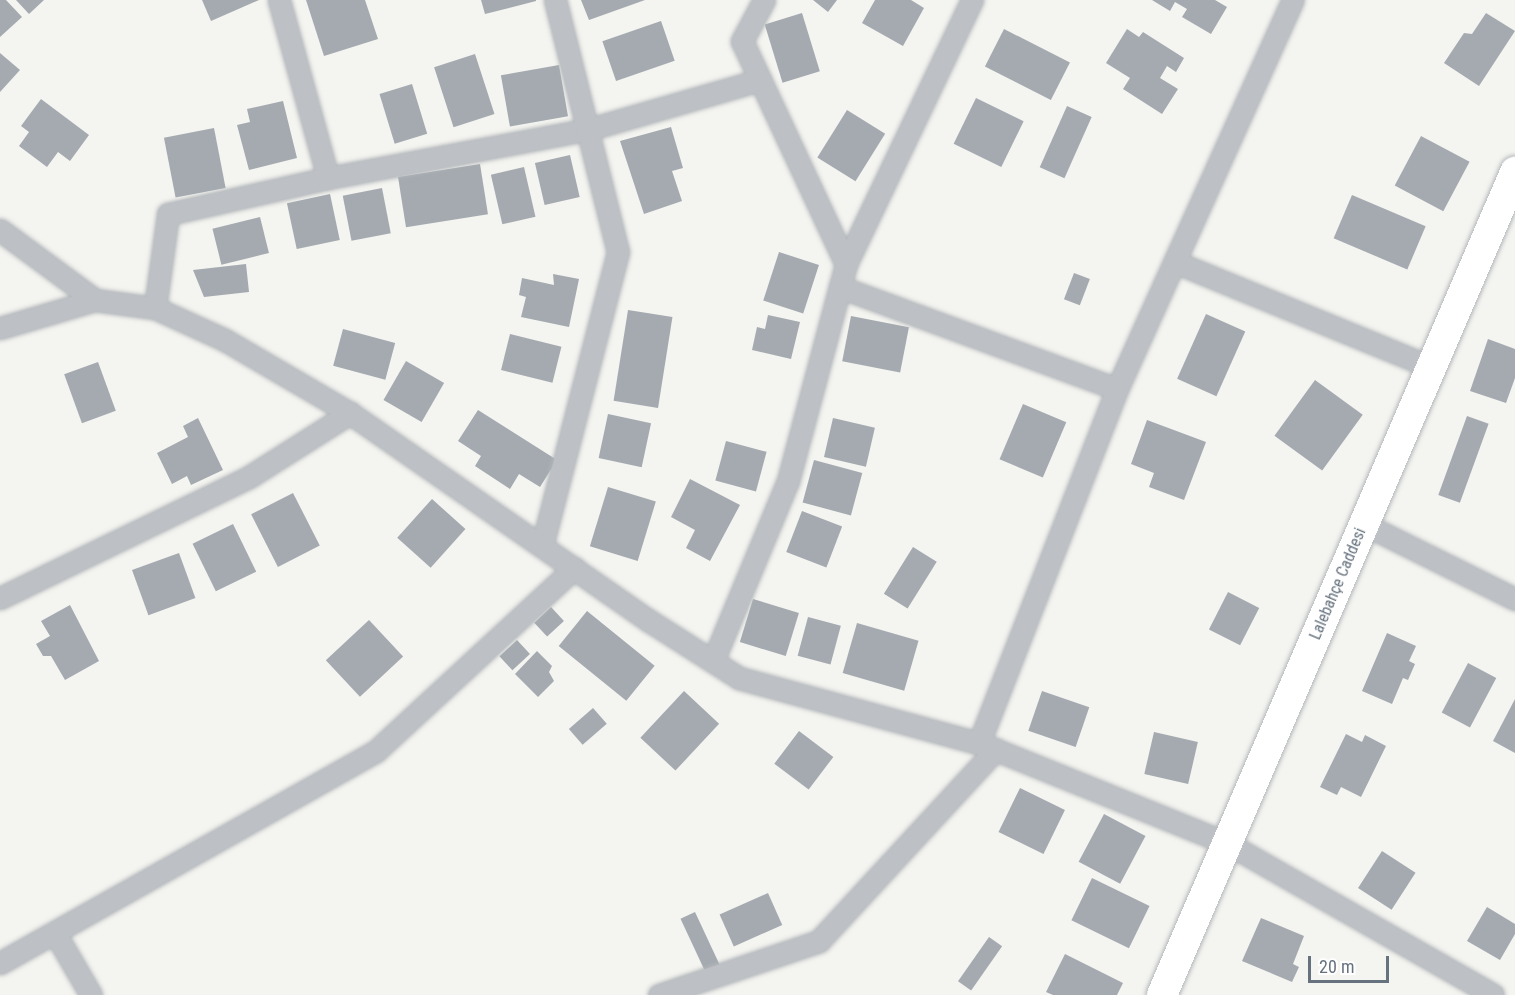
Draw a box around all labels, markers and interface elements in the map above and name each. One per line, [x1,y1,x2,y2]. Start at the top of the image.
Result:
street label: Lalebahçe Caddesi [1306,525,1370,643]
scale bar [1311,944,1392,982]
text: 20 m [1319,956,1354,977]

